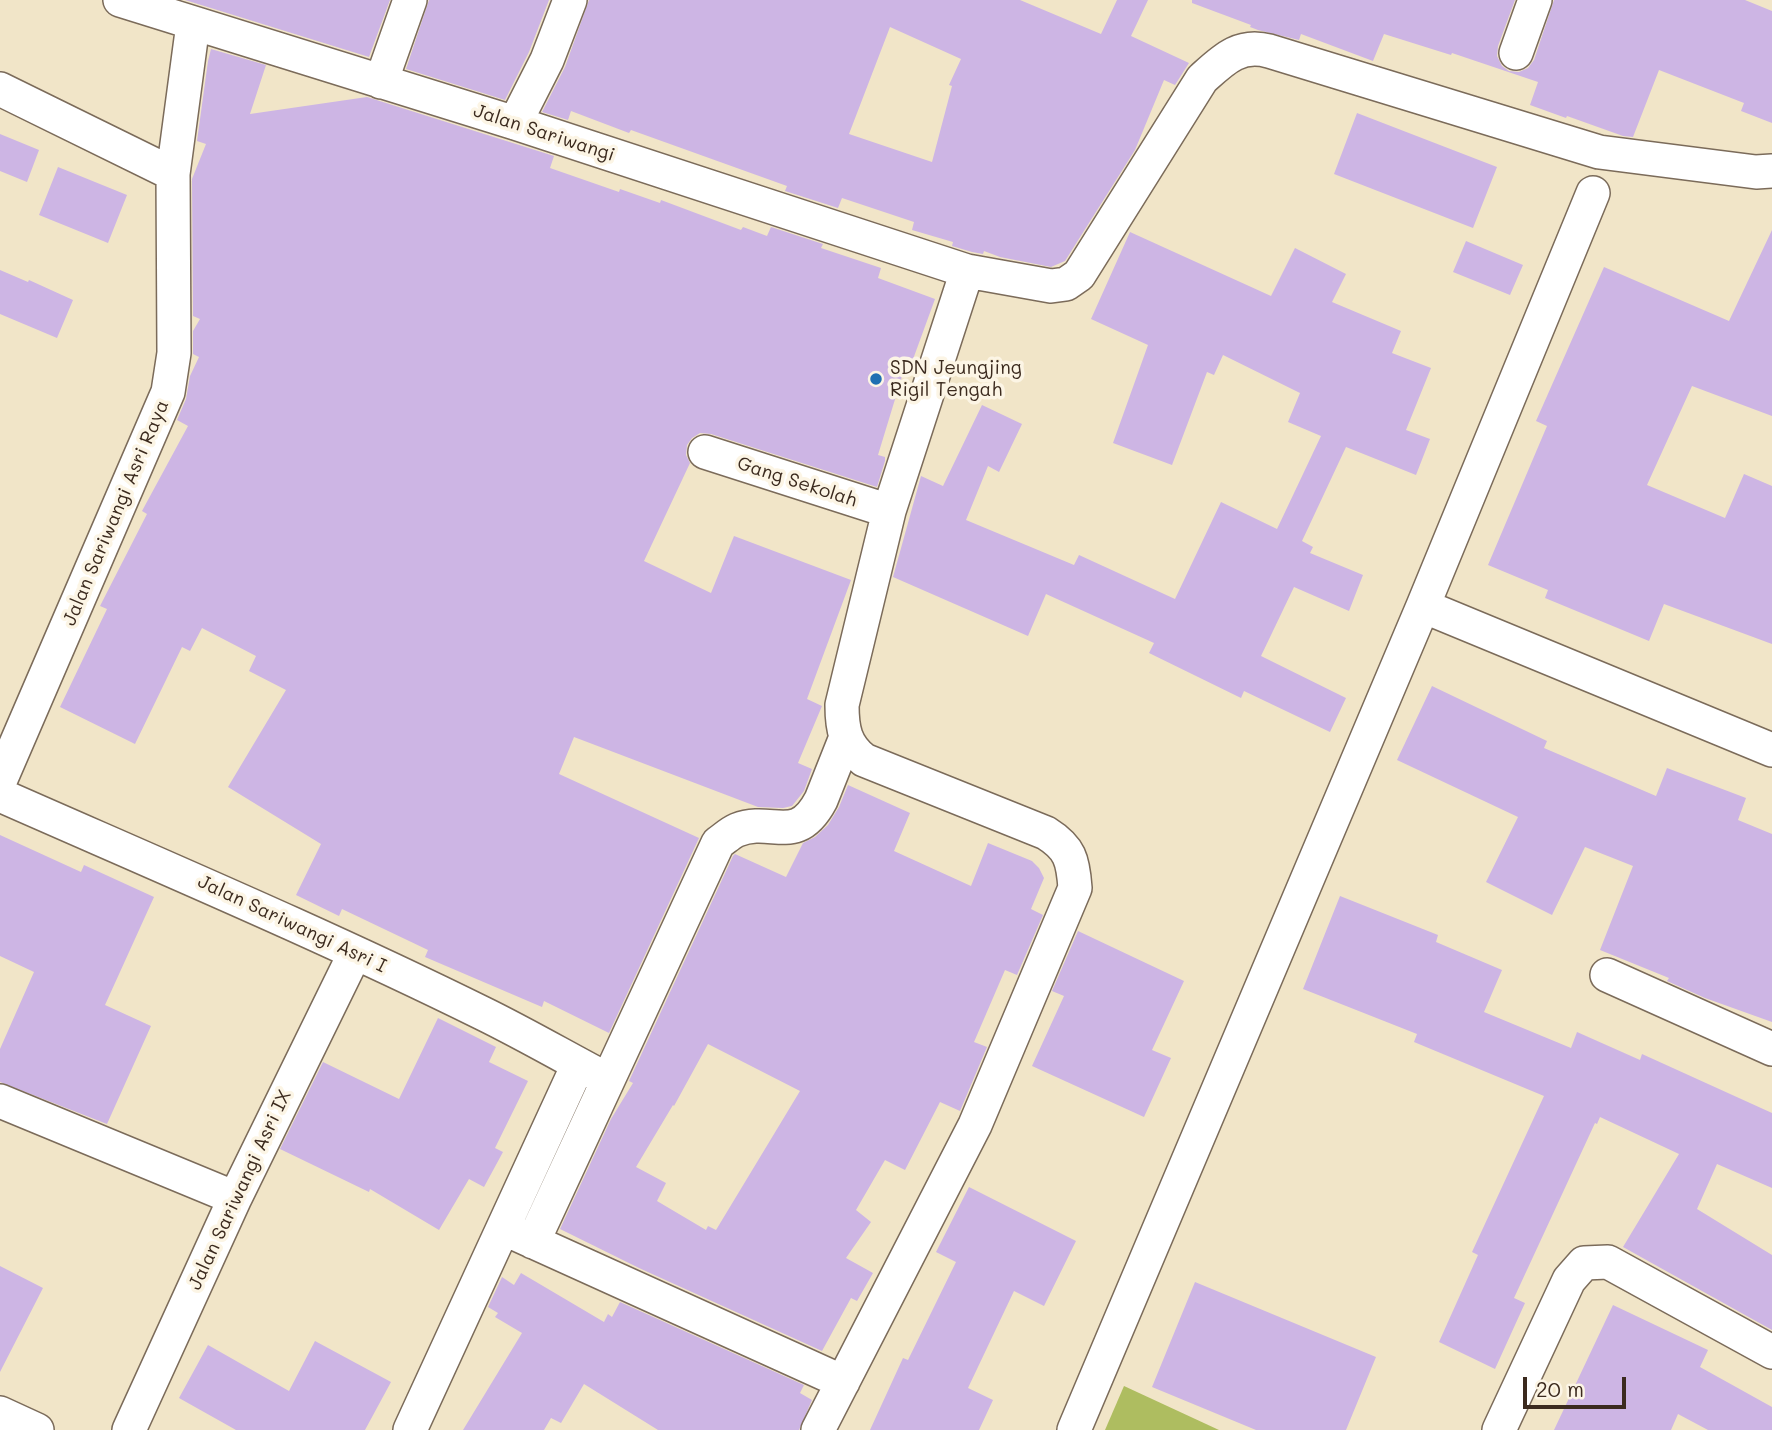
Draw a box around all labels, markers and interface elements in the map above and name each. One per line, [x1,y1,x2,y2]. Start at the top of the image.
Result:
street label: Jalan Sariwangi [470,99,618,167]
place label: SDN Jeungjing Rigil Tengah [890,357,1022,401]
marker: SDN Jeungjing Rigil Tengah [868,371,884,387]
street label: Jalan Sariwangi Asri Raya [58,397,174,629]
street label: Gang Sekolah [734,452,860,512]
street label: Jalan Sariwangi Asri I [194,870,390,978]
street label: Jalan Sariwangi Asri IX [184,1086,296,1294]
scale bar [1527,1364,1630,1408]
text: 20 m [1536,1375,1584,1402]

